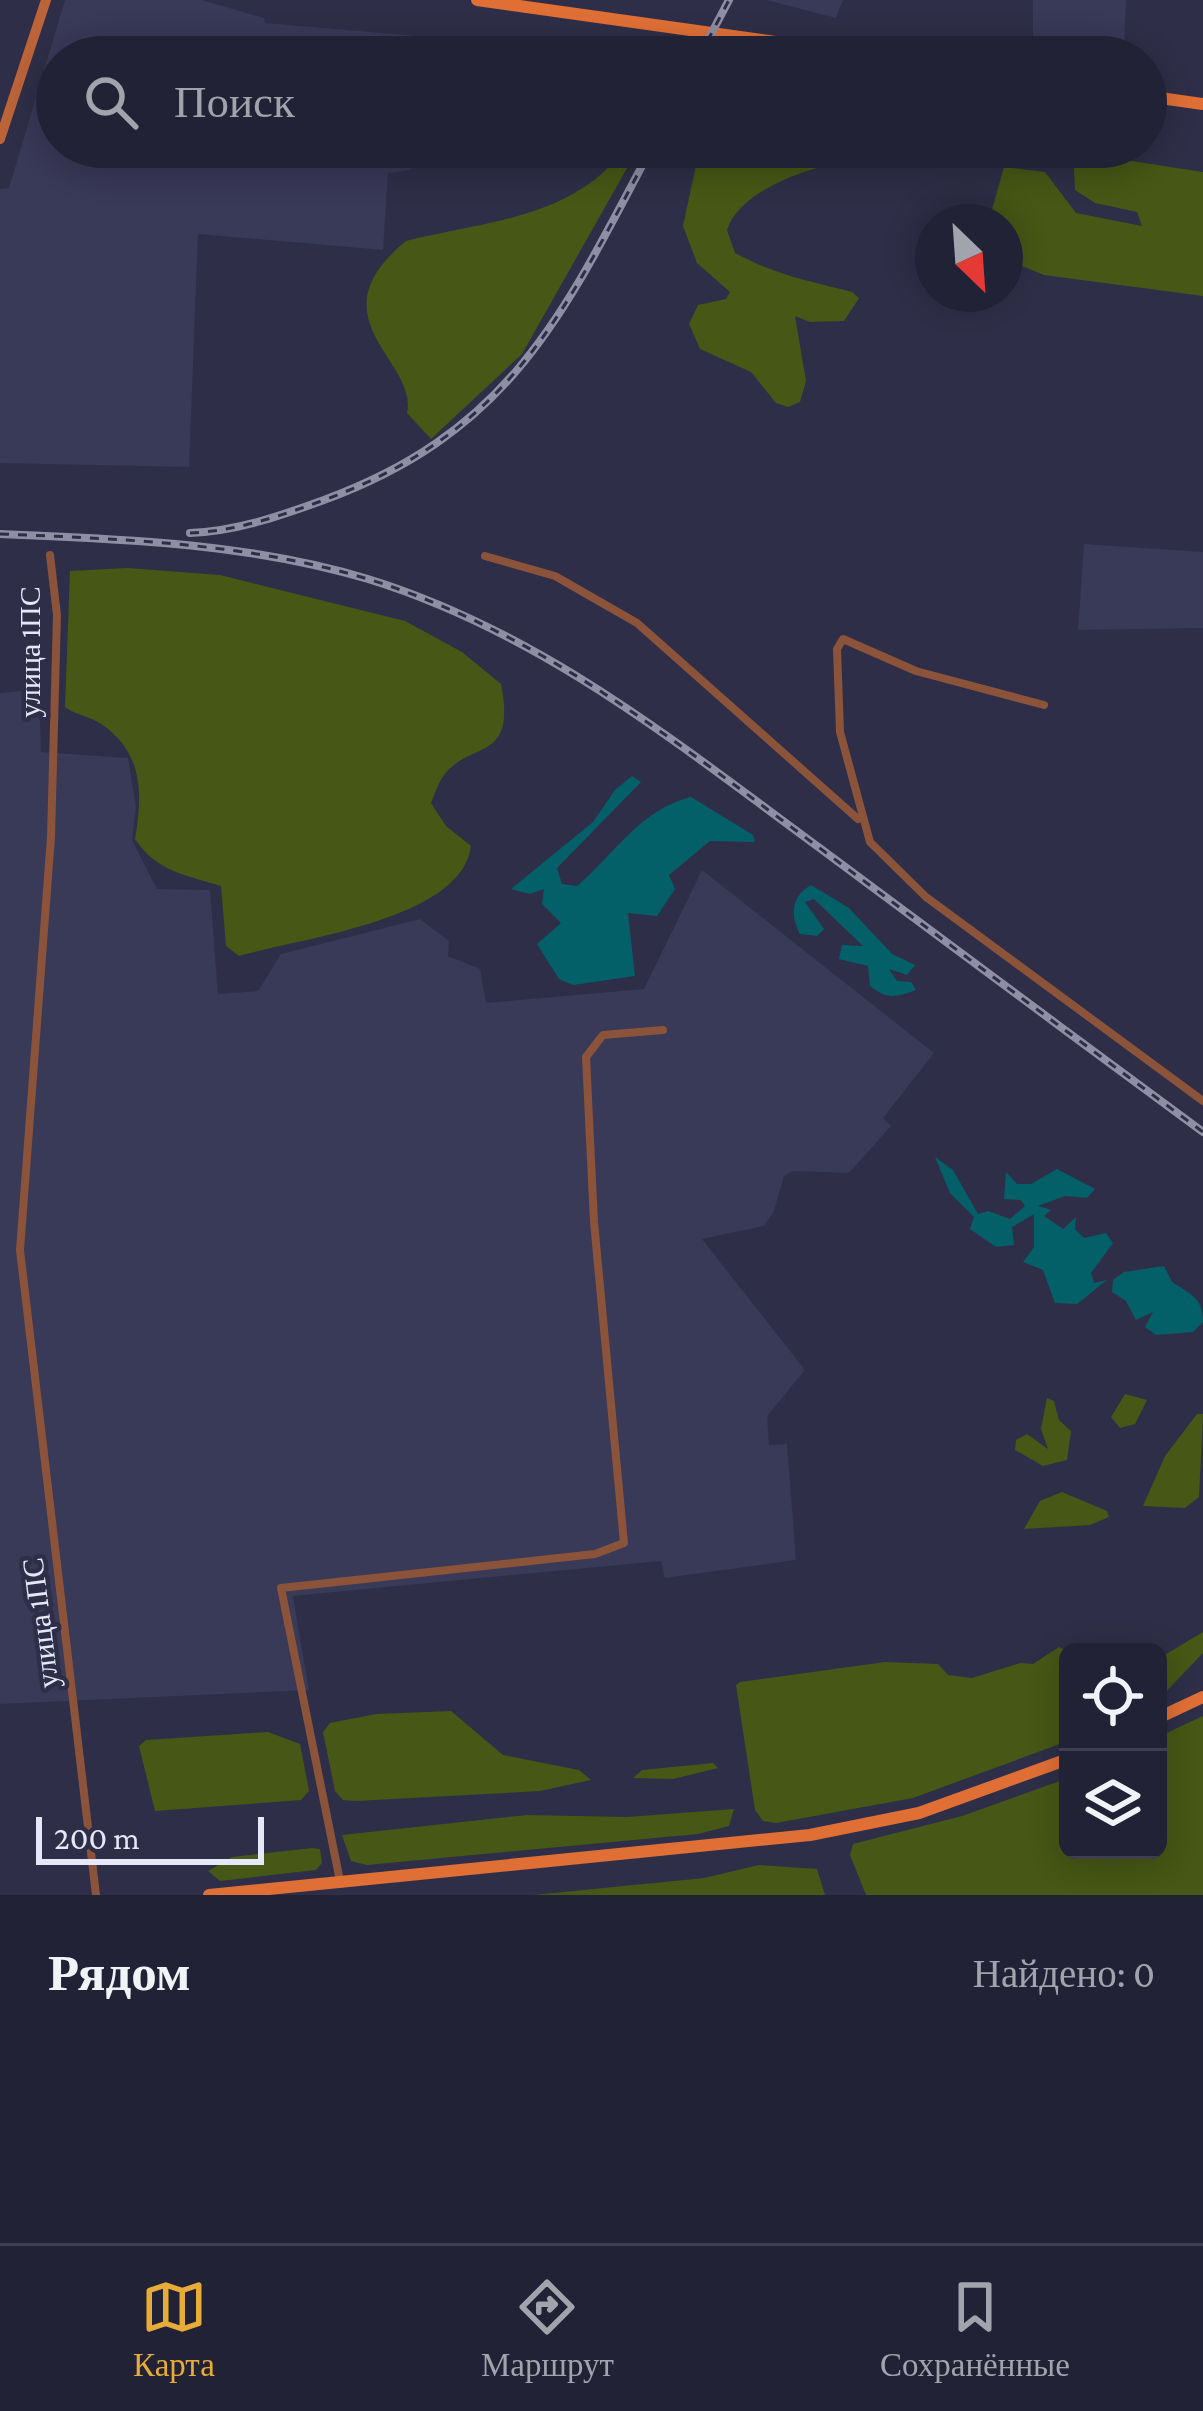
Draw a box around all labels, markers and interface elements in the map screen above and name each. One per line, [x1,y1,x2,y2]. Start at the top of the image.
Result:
search box [36,36,1167,168]
icon: search [78,69,144,135]
text: Поиск [174,77,295,127]
north arrow [915,204,1023,312]
street label: улица 1ПС [13,586,46,718]
street label: улица 1ПС [16,1556,64,1690]
map controls [1059,1643,1167,1859]
button: locate [1059,1643,1167,1751]
button: layers [1059,1751,1167,1859]
scale bar [36,1811,264,1864]
text: 200 m [54,1819,140,1856]
text: Рядом [48,1944,191,2001]
text: Найдено: 0 [973,1952,1155,1995]
tab: Карта [133,2274,215,2384]
tab: Маршрут [481,2274,614,2384]
tab: Сохранённые [880,2274,1070,2384]

